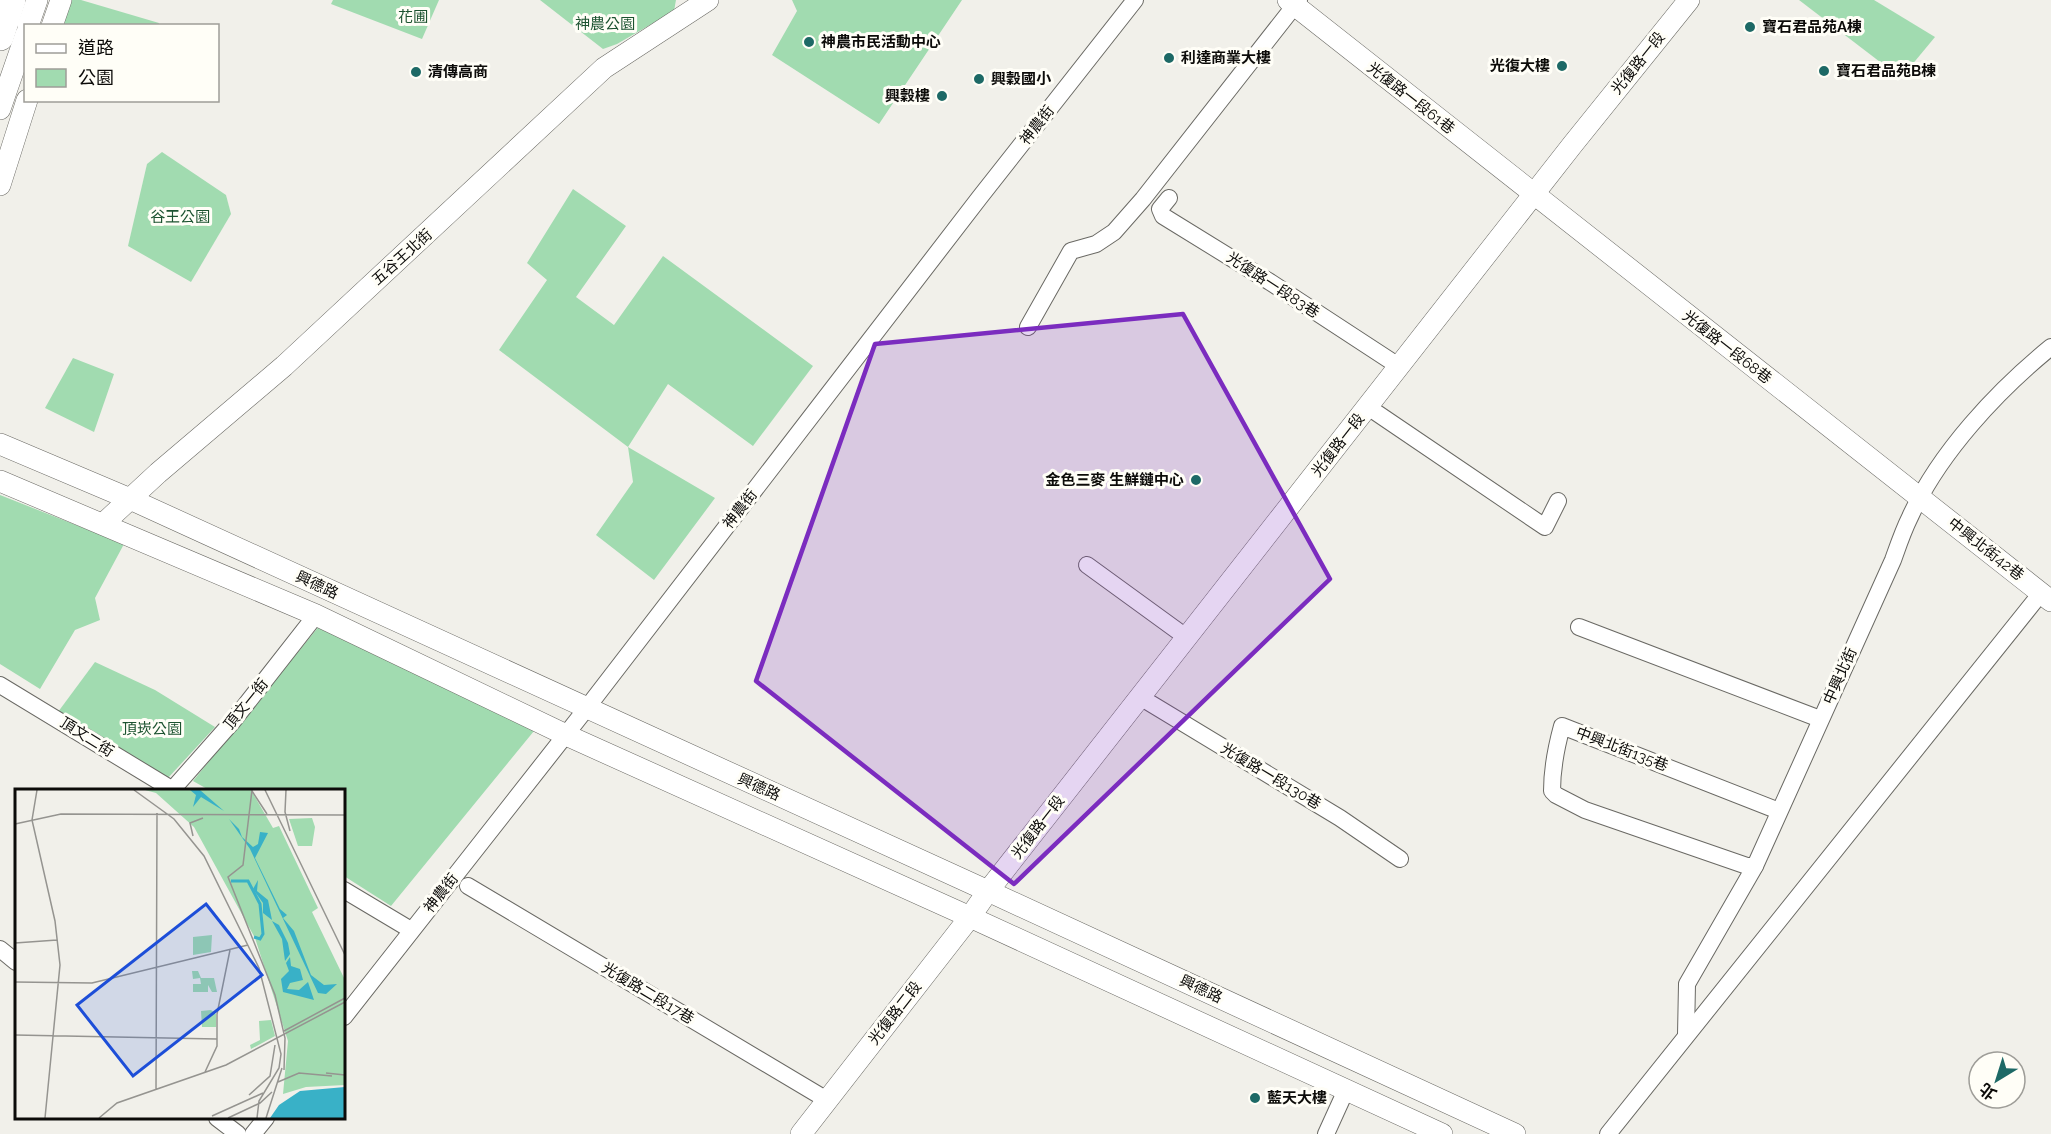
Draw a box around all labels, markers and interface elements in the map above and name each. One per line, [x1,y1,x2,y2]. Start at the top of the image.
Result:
park label: 花圃 [398,8,428,26]
park label: 神農公園 [575,15,635,33]
place label: 寶石君品苑A棟 [1762,18,1862,36]
marker: 寶石君品苑A棟 [1743,20,1757,34]
legend [24,24,219,102]
street label: 光復路一段 [1607,28,1669,98]
place label: 神農市民活動中心 [821,33,941,51]
marker: 神農市民活動中心 [802,35,816,49]
text: 道路 [78,37,114,58]
place label: 利達商業大樓 [1181,49,1271,67]
marker: 利達商業大樓 [1162,51,1176,65]
place label: 光復大樓 [1490,57,1550,75]
street label: 光復路一段61巷 [1364,58,1458,138]
marker: 光復大樓 [1555,59,1569,73]
place label: 寶石君品苑B棟 [1836,62,1936,80]
place label: 清傳高商 [428,63,488,81]
marker: 寶石君品苑B棟 [1817,64,1831,78]
marker: 清傳高商 [409,65,423,79]
text: 公園 [78,67,114,88]
place label: 興穀國小 [991,70,1052,88]
marker: 興穀國小 [972,72,986,86]
place label: 興穀樓 [885,87,930,105]
marker: 興穀樓 [935,89,949,103]
street label: 神農街 [1016,102,1058,148]
park label: 谷王公園 [150,208,210,226]
street label: 五谷王北街 [368,225,436,289]
street label: 光復路一段83巷 [1223,248,1323,322]
street label: 光復路一段68巷 [1679,307,1775,387]
street label: 光復路一段 [1308,410,1368,480]
place label: 金色三麥 生鮮鏈中心 [1045,471,1184,489]
marker: 金色三麥 生鮮鏈中心 [1189,473,1203,487]
street label: 神農街 [719,486,761,532]
street label: 中興北街42巷 [1945,514,2027,584]
street label: 興德路 [293,567,341,603]
street label: 中興北街 [1820,645,1860,707]
street label: 頂文一街 [220,675,272,733]
street label: 頂文二街 [57,713,117,761]
park label: 頂崁公園 [122,720,182,738]
street label: 中興北街135巷 [1573,723,1671,775]
street label: 光復路一段130巷 [1218,739,1324,813]
street label: 興德路 [735,770,783,804]
inset map [15,789,345,1119]
street label: 光復路一段 [1008,792,1068,862]
street label: 神農街 [420,870,462,916]
street label: 光復路二段17巷 [599,958,697,1028]
street label: 興德路 [1177,971,1225,1007]
street label: 光復路二段 [865,978,925,1048]
north arrow [1967,1050,2027,1110]
text: 北 [1976,1079,2000,1104]
place label: 藍天大樓 [1267,1089,1327,1107]
marker: 藍天大樓 [1248,1091,1262,1105]

